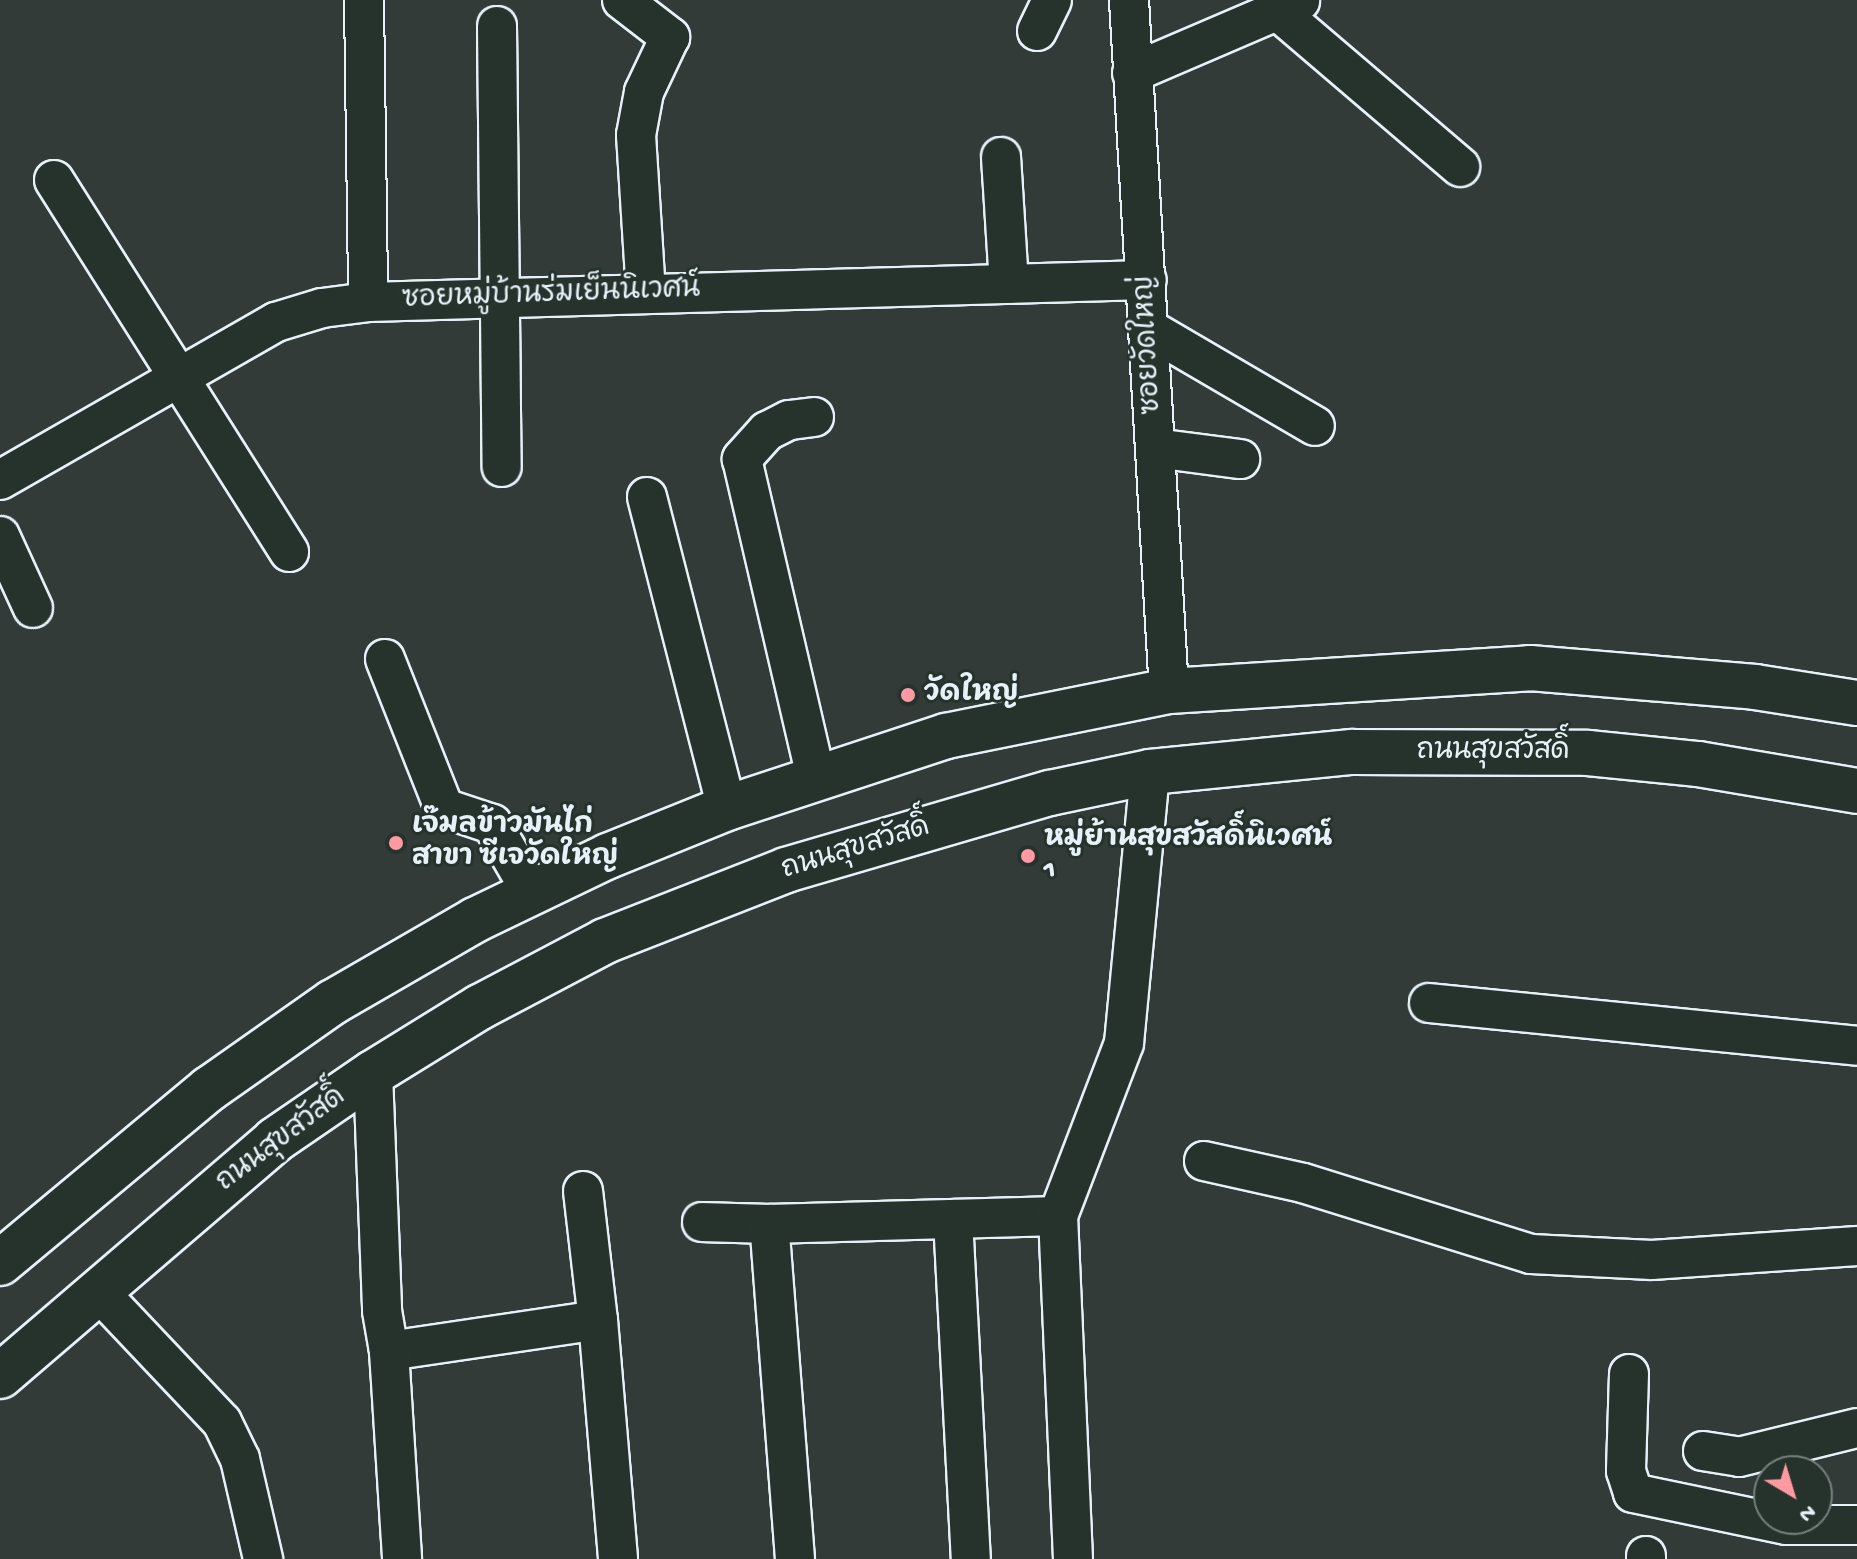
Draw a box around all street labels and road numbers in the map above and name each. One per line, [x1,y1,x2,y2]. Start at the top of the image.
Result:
street label: ซอยหมู่บ้านร่มเย็นนิเวศน์ [401,274,701,318]
street label: ซอยวัดใหญ่ [1130,275,1170,415]
street label: ถนนสุขสวัสดิ์ [1417,736,1569,770]
street label: ถนนสุขสวัสดิ์ [778,812,934,888]
street label: ถนนสุขสวัสดิ์ [211,1082,353,1200]

